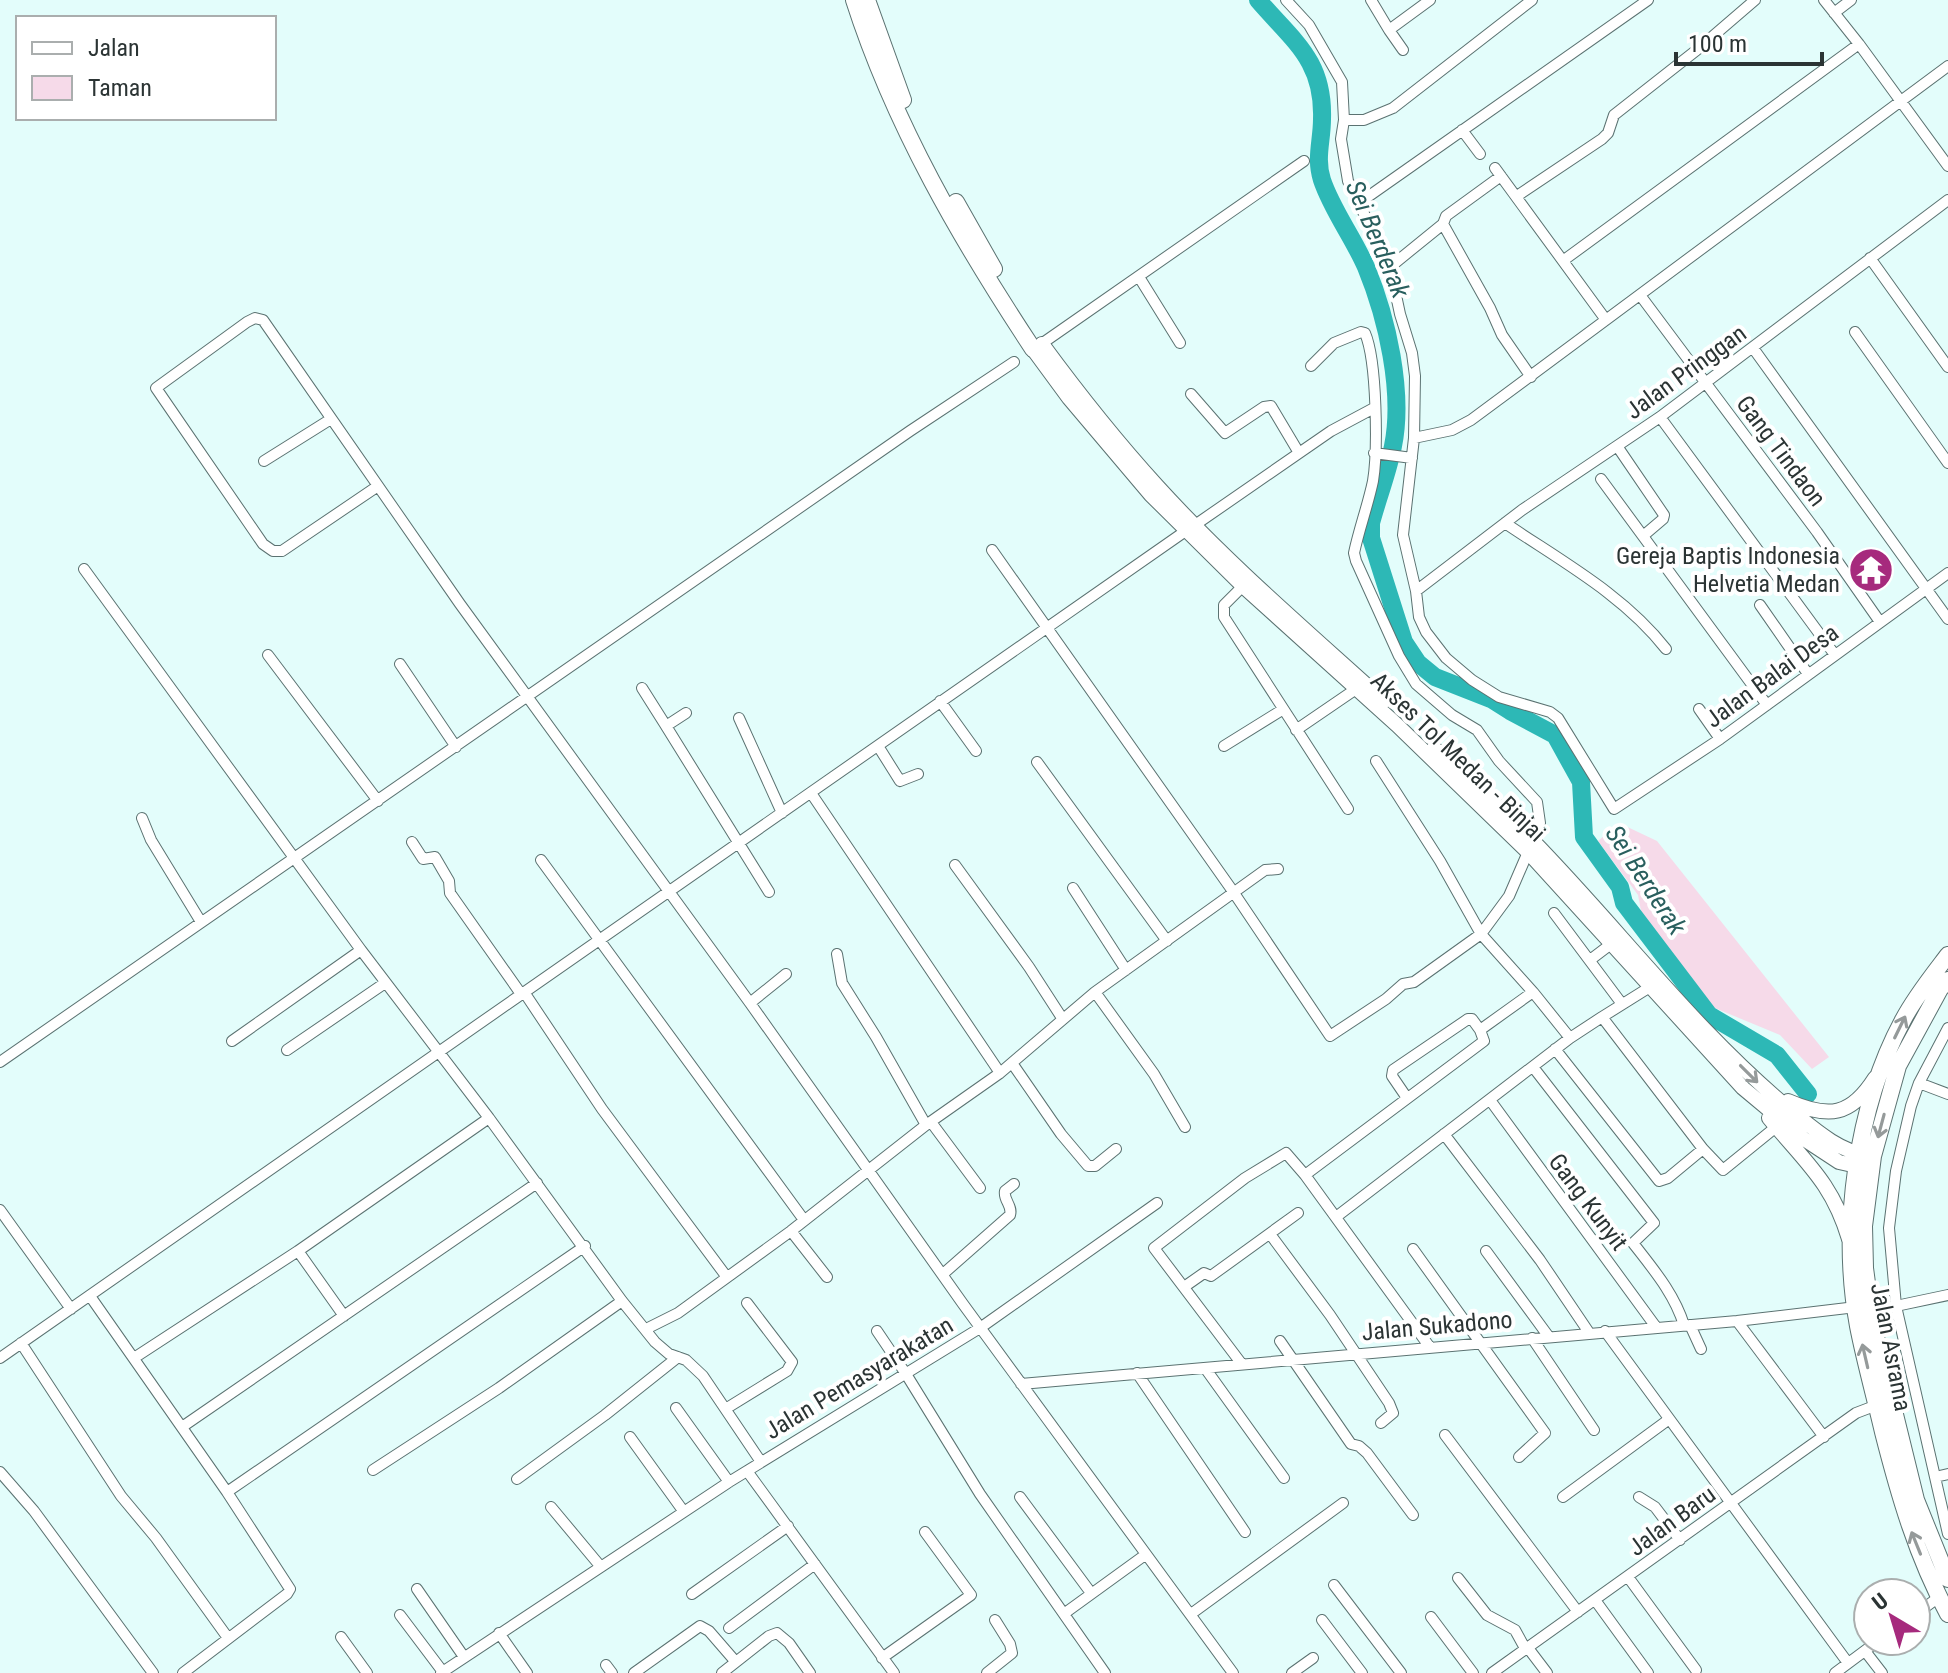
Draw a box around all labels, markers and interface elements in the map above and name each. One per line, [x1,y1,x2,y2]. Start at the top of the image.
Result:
legend [16,16,276,120]
scale bar [1676,16,1822,66]
text: 100 m [1688,30,1747,58]
text: Jalan [88,34,140,62]
text: Taman [88,74,152,102]
water label: Sei Berderak [1340,176,1416,303]
street label: Jalan Pringgan [1620,319,1752,425]
street label: Gang Tindaon [1730,390,1832,512]
place label: Gereja Baptis Indonesia Helvetia Medan [1616,542,1840,598]
temple icon: Gereja Baptis Indonesia Helvetia Medan [1847,546,1895,594]
street label: Jalan Balai Desa [1700,618,1844,734]
street label: Akses Tol Medan - Binjai [1365,667,1551,847]
water label: Sei Berderak [1599,820,1693,941]
one-way arrow [1893,1016,1908,1040]
one-way arrow [1739,1064,1758,1083]
one-way arrow [1873,1112,1888,1138]
street label: Gang Kunyit [1543,1148,1633,1256]
street label: Jalan Asrama [1865,1281,1917,1413]
street label: Jalan Sukadono [1360,1305,1514,1347]
street label: Jalan Pemasyarakatan [760,1311,958,1445]
one-way arrow [1857,1344,1872,1369]
street label: Jalan Baru [1623,1480,1721,1562]
one-way arrow [1908,1531,1922,1556]
north arrow [1852,1577,1932,1657]
text: U [1867,1588,1893,1615]

